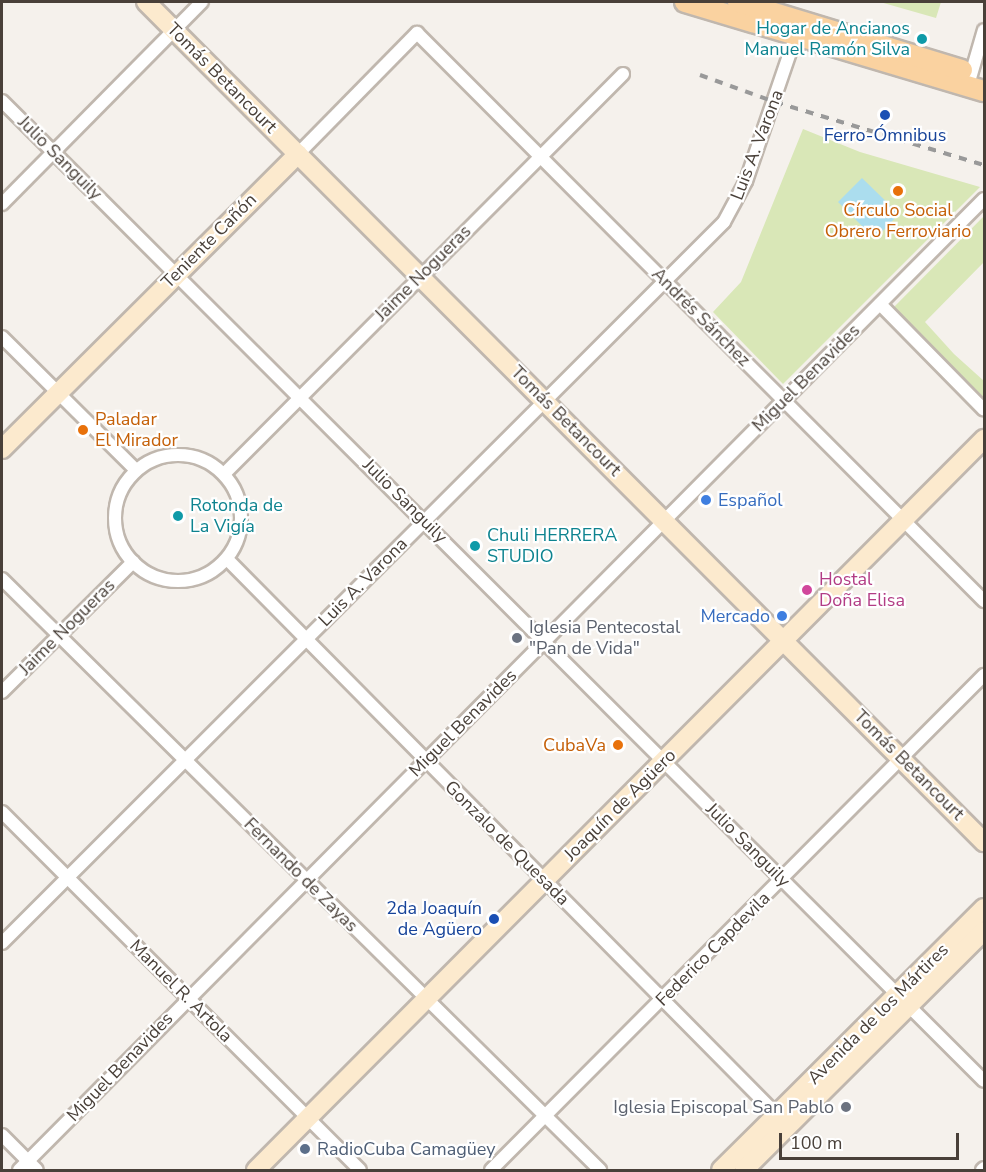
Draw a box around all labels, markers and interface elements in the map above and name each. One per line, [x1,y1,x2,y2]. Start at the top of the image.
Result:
street label: Tomás Betancourt [162,18,282,138]
place label: Hogar de Ancianos Manuel Ramón Silva [744,18,910,60]
marker: Hogar de Ancianos Manuel Ramón Silva [915,32,929,46]
street label: Luis A. Varona [726,87,788,203]
marker: Ferro-Ómnibus [878,108,892,122]
street label: Julio Sanguily [13,111,107,205]
place label: Ferro-Ómnibus [824,124,946,146]
marker: Círculo Social Obrero Ferroviario [891,184,905,198]
street label: Teniente Cañón [157,189,261,293]
place label: Círculo Social Obrero Ferroviario [825,200,971,242]
street label: Jaime Nogueras [370,220,476,326]
street label: Andrés Sánchez [647,263,755,371]
street label: Miguel Benavides [748,320,864,436]
street label: Tomás Betancourt [506,361,626,481]
place label: Paladar El Mirador [95,409,178,452]
marker: Paladar El Mirador [76,423,90,437]
street label: Julio Sanguily [358,454,452,548]
place label: Español [718,489,783,511]
marker: Español [699,493,713,507]
place label: Rotonda de La Vigía [190,495,283,538]
marker: Rotonda de La Vigía [171,509,185,523]
place label: Chuli HERRERA STUDIO [487,525,617,568]
street label: Luis A. Varona [314,533,412,631]
marker: Chuli HERRERA STUDIO [468,539,482,553]
place label: Hostal Doña Elisa [819,569,905,612]
street label: Jaime Nogueras [14,574,120,680]
marker: Hostal Doña Elisa [800,583,814,597]
place label: Mercado [700,605,770,627]
marker: Mercado [775,609,789,623]
place label: Iglesia Pentecostal "Pan de Vida" [529,617,680,660]
marker: Iglesia Pentecostal "Pan de Vida" [510,631,524,645]
street label: Miguel Benavides [405,665,521,781]
street label: Tomás Betancourt [849,705,969,825]
place label: CubaVa [543,734,606,756]
marker: CubaVa [611,738,625,752]
street label: Joaquín de Agüero [560,745,680,865]
street label: Gonzalo de Quesada [440,776,574,910]
street label: Julio Sanguily [701,798,795,892]
street label: Fernando de Zayas [239,813,363,937]
street label: Federico Capdevila [651,887,775,1011]
place label: 2da Joaquín de Agüero [386,898,482,940]
marker: 2da Joaquín de Agüero [487,912,501,926]
street label: Manuel R. Artola [125,935,237,1047]
street label: Avenida de los Mártires [803,939,953,1089]
street label: Miguel Benavides [62,1008,178,1126]
place label: Iglesia Episcopal San Pablo [613,1096,834,1118]
marker: Iglesia Episcopal San Pablo [839,1100,853,1114]
scale bar [782,1121,962,1159]
text: 100 m [790,1131,842,1155]
place label: RadioCuba Camagüey [317,1138,496,1160]
marker: RadioCuba Camagüey [298,1142,312,1156]

